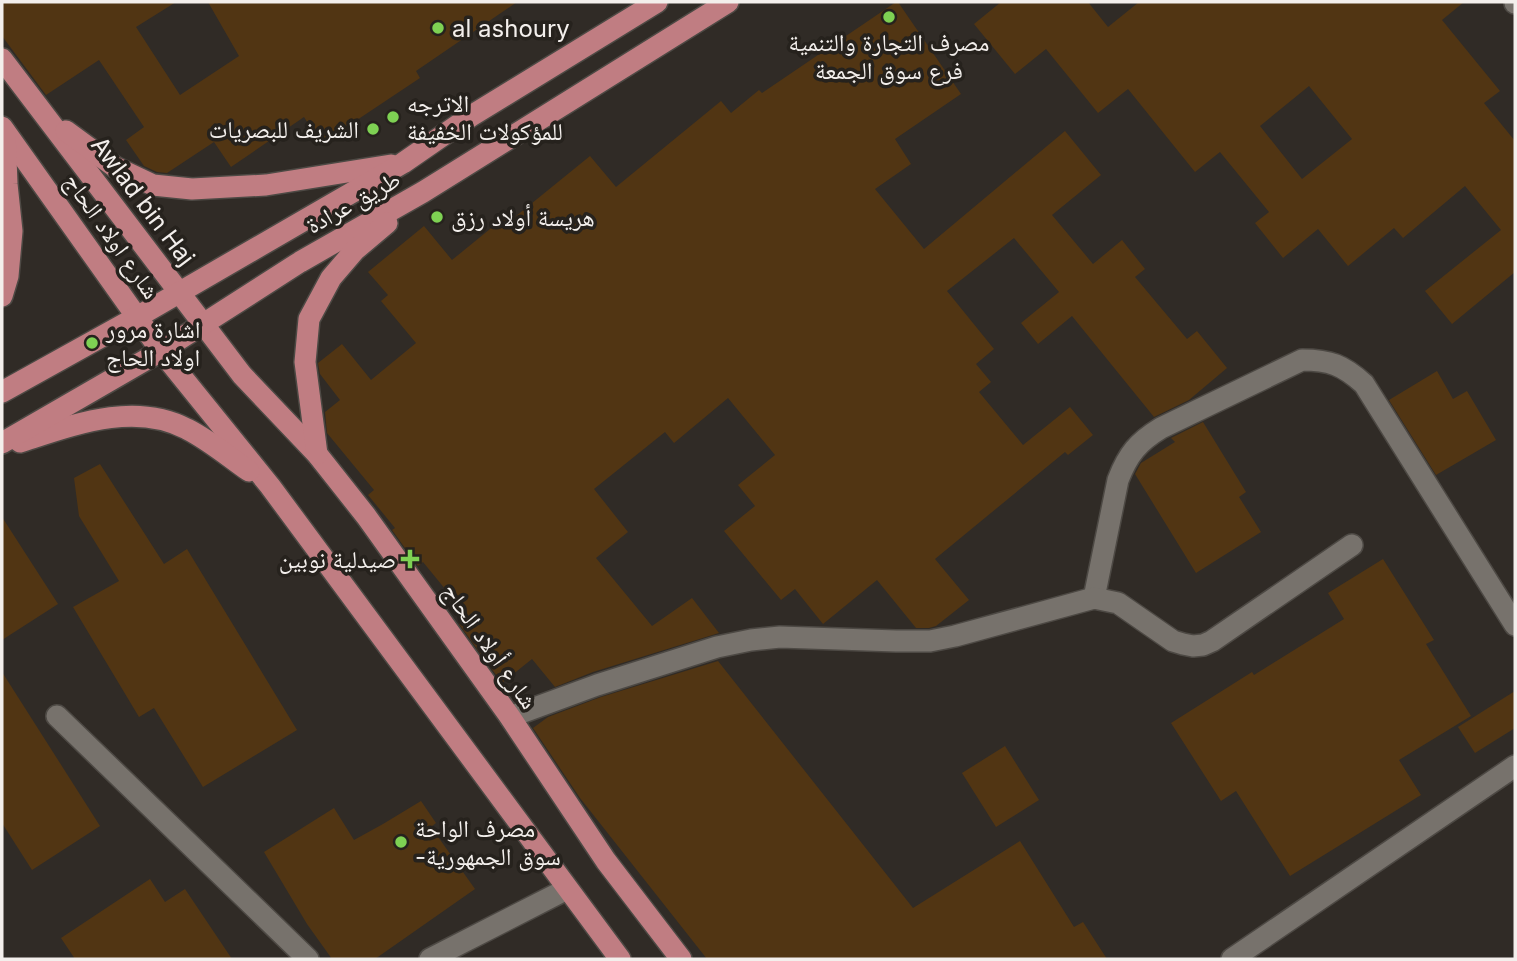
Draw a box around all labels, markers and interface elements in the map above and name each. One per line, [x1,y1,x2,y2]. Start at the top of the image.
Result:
marker: مصرف التجارة والتنمية فرع سوق الجمعة [881,9,897,25]
place label: al ashoury [452,14,570,43]
marker: al ashoury [430,20,446,36]
place label: مصرف التجارة والتنمية فرع سوق الجمعة [789,28,989,86]
place label: الاترجه للمؤكولات الخفيفة [407,89,563,146]
marker: الاترجه للمؤكولات الخفيفة [385,109,401,125]
place label: الشريف للبصريات [209,115,359,144]
marker: الشريف للبصريات [365,121,381,137]
street label: Awlad bin Haj [85,131,201,271]
street label: طريق عرادة [301,164,405,240]
street label: شارع اولاد الحاج [57,168,166,305]
place label: هريسة أولاد رزق [451,203,595,232]
marker: هريسة أولاد رزق [429,209,445,225]
place label: اشارة مرور اولاد الحاج [105,315,201,373]
marker: اشارة مرور اولاد الحاج [84,335,100,351]
place label: صيدلية نوبين [279,545,396,574]
marker: صيدلية نوبين [402,551,418,567]
street label: شارع أولاد الحاج [435,578,544,715]
place label: مصرف الواحة -سوق الجمهورية [415,814,561,871]
marker: مصرف الواحة -سوق الجمهورية [393,834,409,850]

